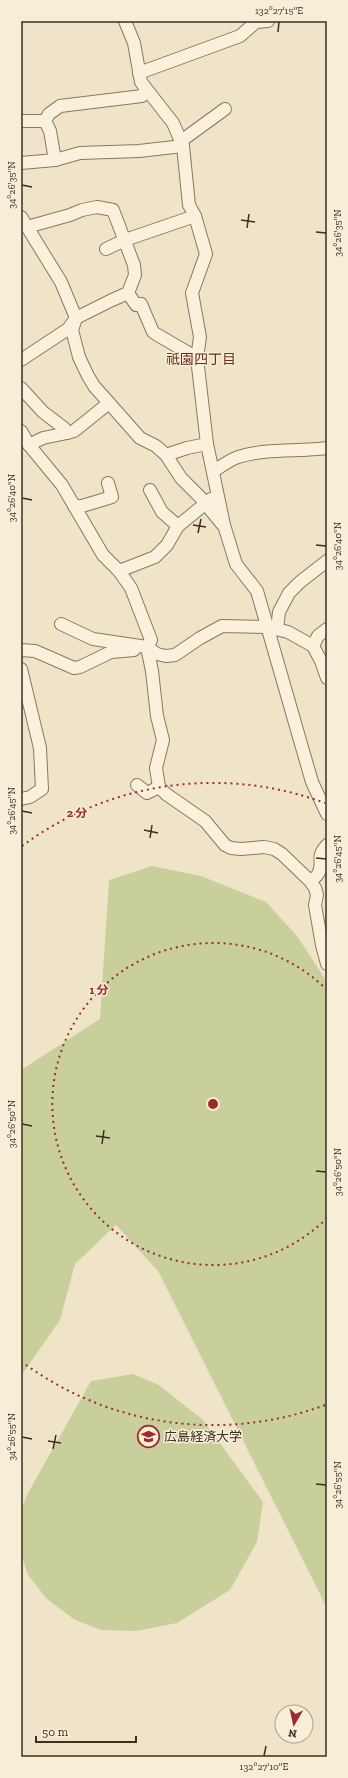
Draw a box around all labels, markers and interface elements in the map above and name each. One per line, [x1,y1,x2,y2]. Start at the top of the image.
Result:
text: 132°27'15"E [255,5,303,17]
text: 34°26'35"N [6,161,18,209]
text: 34°26'35"N [332,209,344,257]
district label: 祇園四丁目 [166,351,236,368]
text: 34°26'40"N [6,473,18,522]
text: 34°26'40"N [332,521,344,570]
text: 34°26'45"N [6,787,18,835]
text: 2 分 [67,806,87,820]
text: 34°26'45"N [332,835,344,883]
text: 1 分 [89,983,109,997]
centre of rings [206,1097,220,1111]
text: 34°26'50"N [6,1099,18,1148]
text: 34°26'50"N [332,1147,344,1196]
text: 34°26'55"N [6,1413,18,1461]
school or university icon: 広島経済大学 [135,1423,161,1449]
place label: 広島経済大学 [164,1429,242,1444]
text: 34°26'55"N [332,1461,344,1509]
north arrow [274,1704,314,1744]
scale bar [36,1718,136,1744]
text: 50 m [42,1725,69,1739]
text: N [287,1726,298,1740]
text: 132°27'10"E [240,1761,289,1773]

